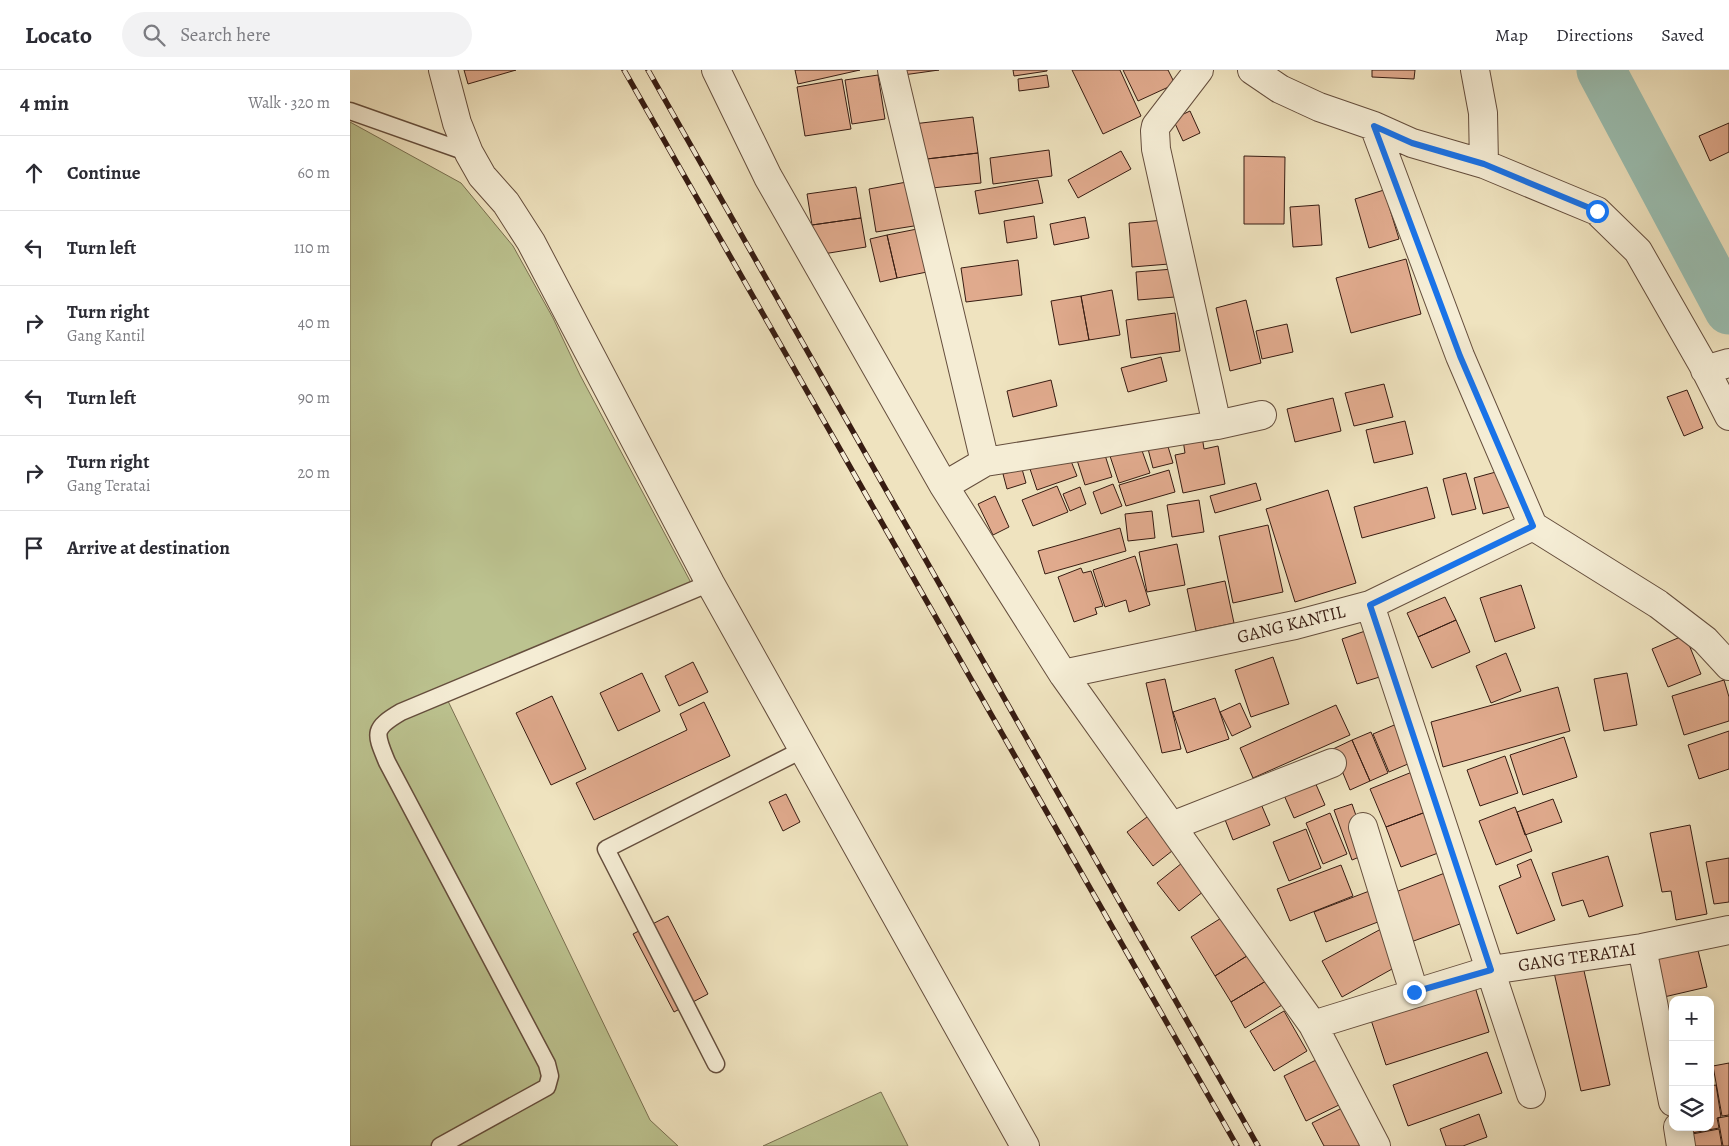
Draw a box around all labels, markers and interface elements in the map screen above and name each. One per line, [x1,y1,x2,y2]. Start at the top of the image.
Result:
search box [122,12,472,57]
text: Locato [25,19,92,51]
icon: search [140,21,168,49]
text: Search here [180,22,271,48]
text: Map [1495,23,1528,47]
text: Directions [1556,23,1633,47]
text: Saved [1661,23,1704,47]
text: 4 min [20,89,69,117]
text: Walk · 320 m [248,92,330,114]
icon: ahead [20,159,48,187]
text: Continue [67,160,141,186]
text: 60 m [298,162,330,184]
route start [1586,200,1609,223]
icon: left [20,234,48,262]
text: Turn left [67,235,136,261]
text: 110 m [294,237,330,259]
text: Turn right [67,299,149,325]
icon: right [20,309,48,337]
text: 40 m [298,312,330,334]
text: Gang Kantil [67,325,145,347]
icon: left [20,384,48,412]
text: Turn left [67,385,136,411]
text: 90 m [298,387,330,409]
text: Turn right [67,449,149,475]
icon: right [20,459,48,487]
text: 20 m [297,462,330,484]
text: Gang Teratai [67,475,151,497]
icon: arrive [20,534,48,562]
text: Arrive at destination [67,535,230,561]
street label: GANG KANTIL [1234,599,1348,649]
street label: GANG TERATAI [1516,937,1638,977]
route end [1403,981,1426,1004]
map controls [1669,996,1714,1131]
button: + [1669,996,1714,1041]
button: − [1669,1041,1714,1086]
button: layers [1669,1086,1714,1131]

